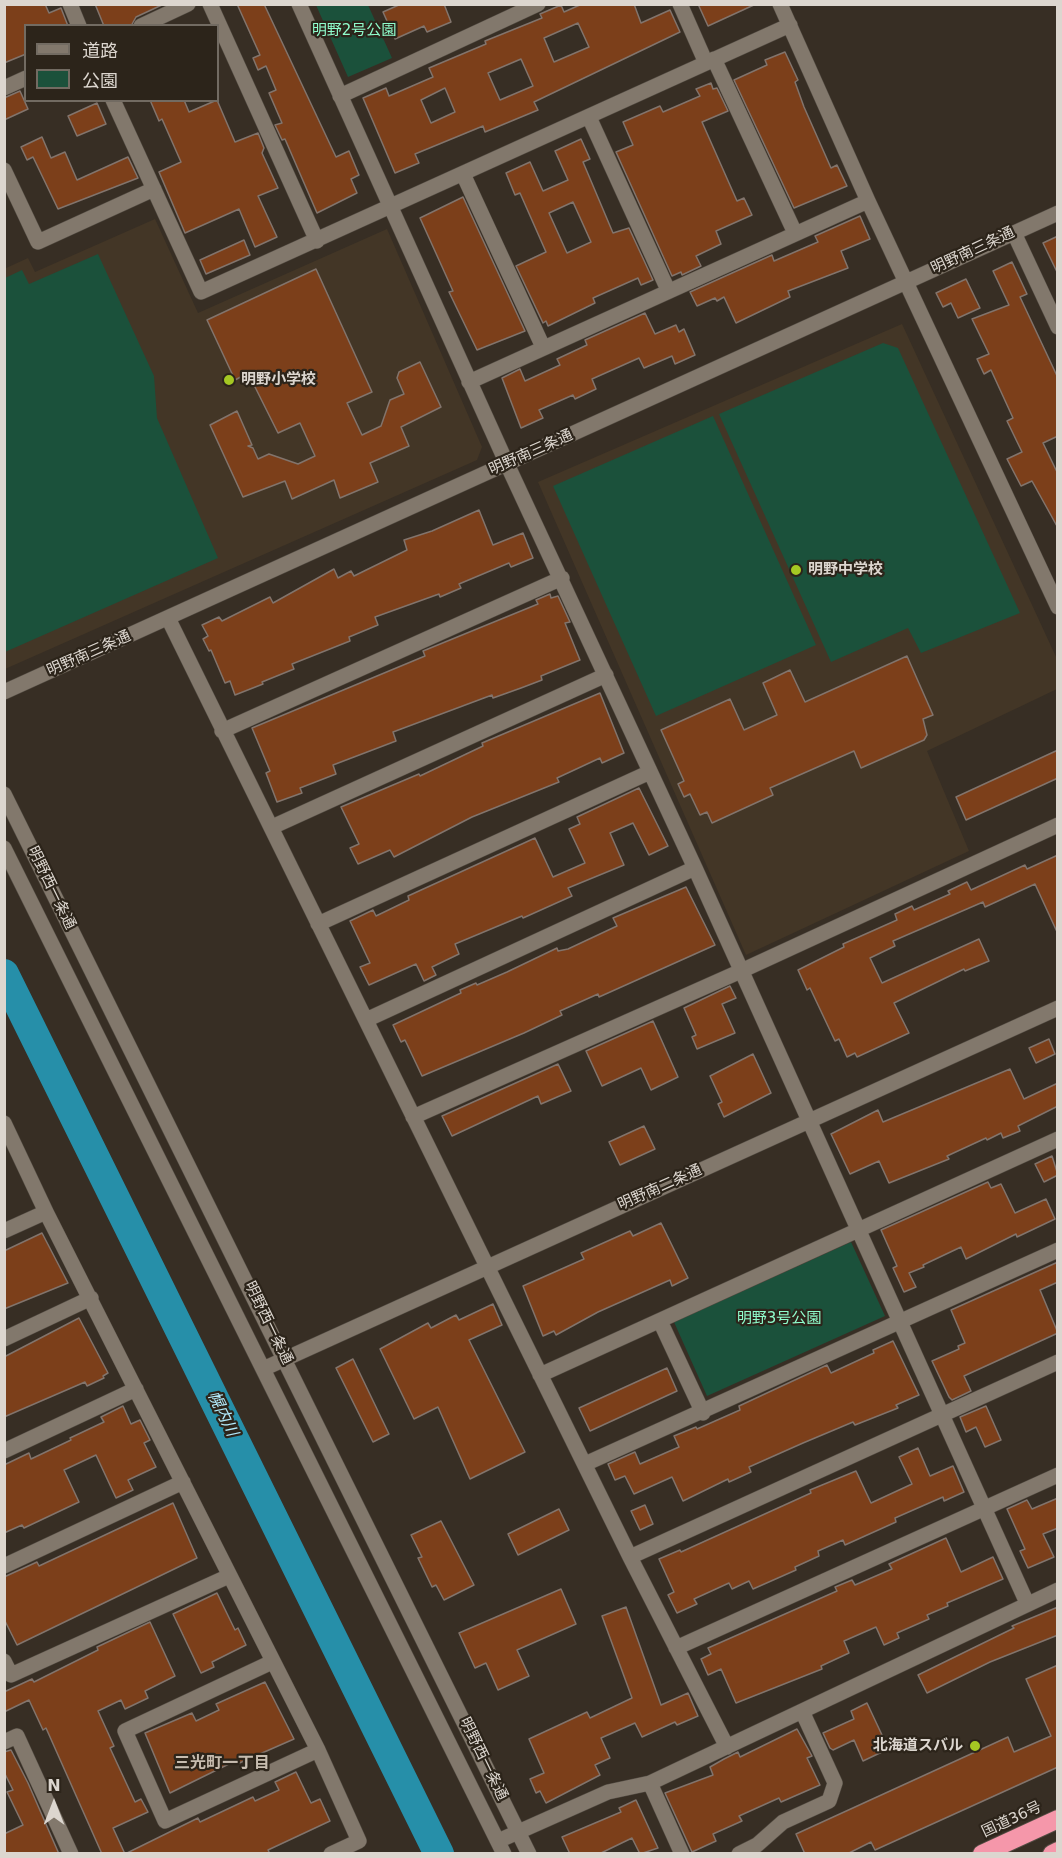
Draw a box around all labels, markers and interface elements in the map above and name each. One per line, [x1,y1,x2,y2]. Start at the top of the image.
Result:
park label: 明野2号公園 [312,22,396,40]
legend [24,24,219,102]
text: 道路 [82,40,118,61]
text: 公園 [82,70,118,91]
street label: 明野南三条通 [928,224,1018,278]
place label: 明野小学校 [241,371,316,389]
marker: 明野小学校 [222,373,236,387]
street label: 明野南三条通 [486,426,576,480]
place label: 明野中学校 [808,561,883,579]
marker: 明野中学校 [789,563,803,577]
street label: 明野南三条通 [44,627,134,681]
street label: 明野西一条通 [23,844,79,932]
street label: 明野南二条通 [615,1161,705,1215]
street label: 明野西一条通 [240,1279,296,1367]
park label: 明野3号公園 [737,1310,821,1328]
water label: 幌内川 [203,1388,241,1440]
street label: 明野西一条通 [455,1715,511,1803]
place label: 北海道スバル [873,1737,963,1755]
marker: 北海道スバル [968,1739,982,1753]
district label: 三光町一丁目 [174,1754,270,1774]
north arrow [24,1774,84,1834]
text: N [47,1776,61,1795]
street label: 国道36号 [979,1798,1045,1842]

